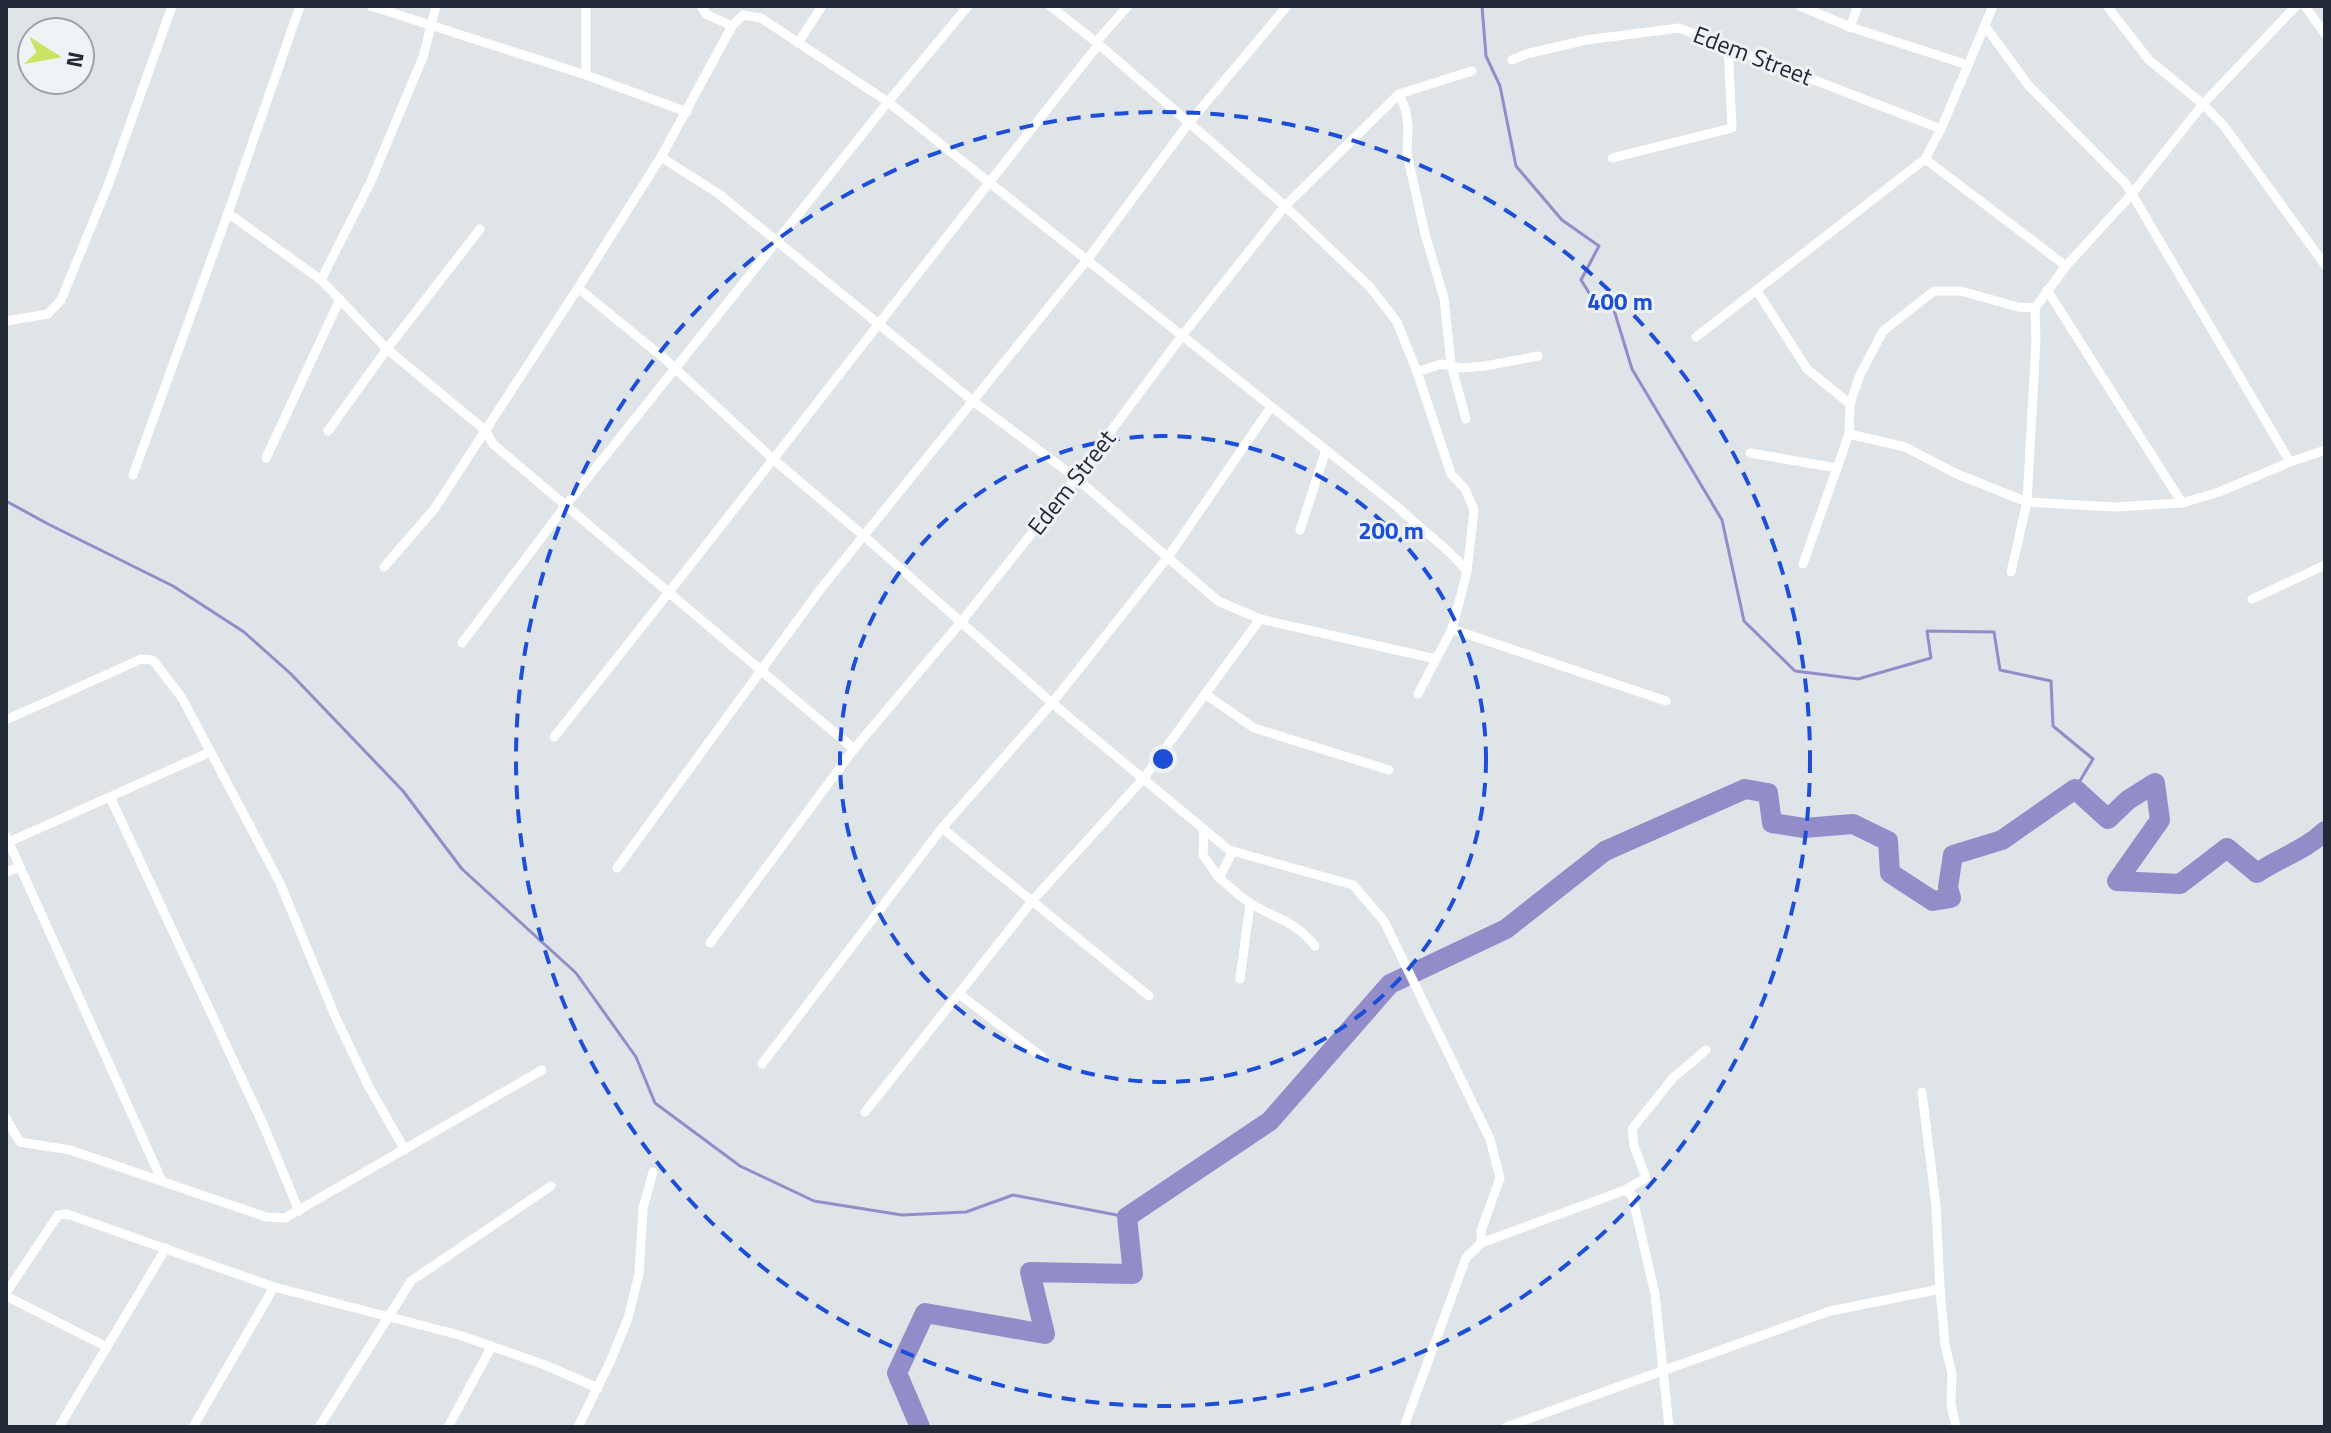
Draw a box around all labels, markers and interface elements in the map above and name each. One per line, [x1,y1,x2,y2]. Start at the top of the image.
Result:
north arrow [16,16,96,96]
street label: Edem Street [1688,16,1818,94]
text: N [57,49,94,71]
text: 400 m [1587,283,1653,319]
street label: Edem Street [1018,421,1124,542]
text: 200 m [1358,512,1424,548]
centre of rings [1149,745,1177,773]

